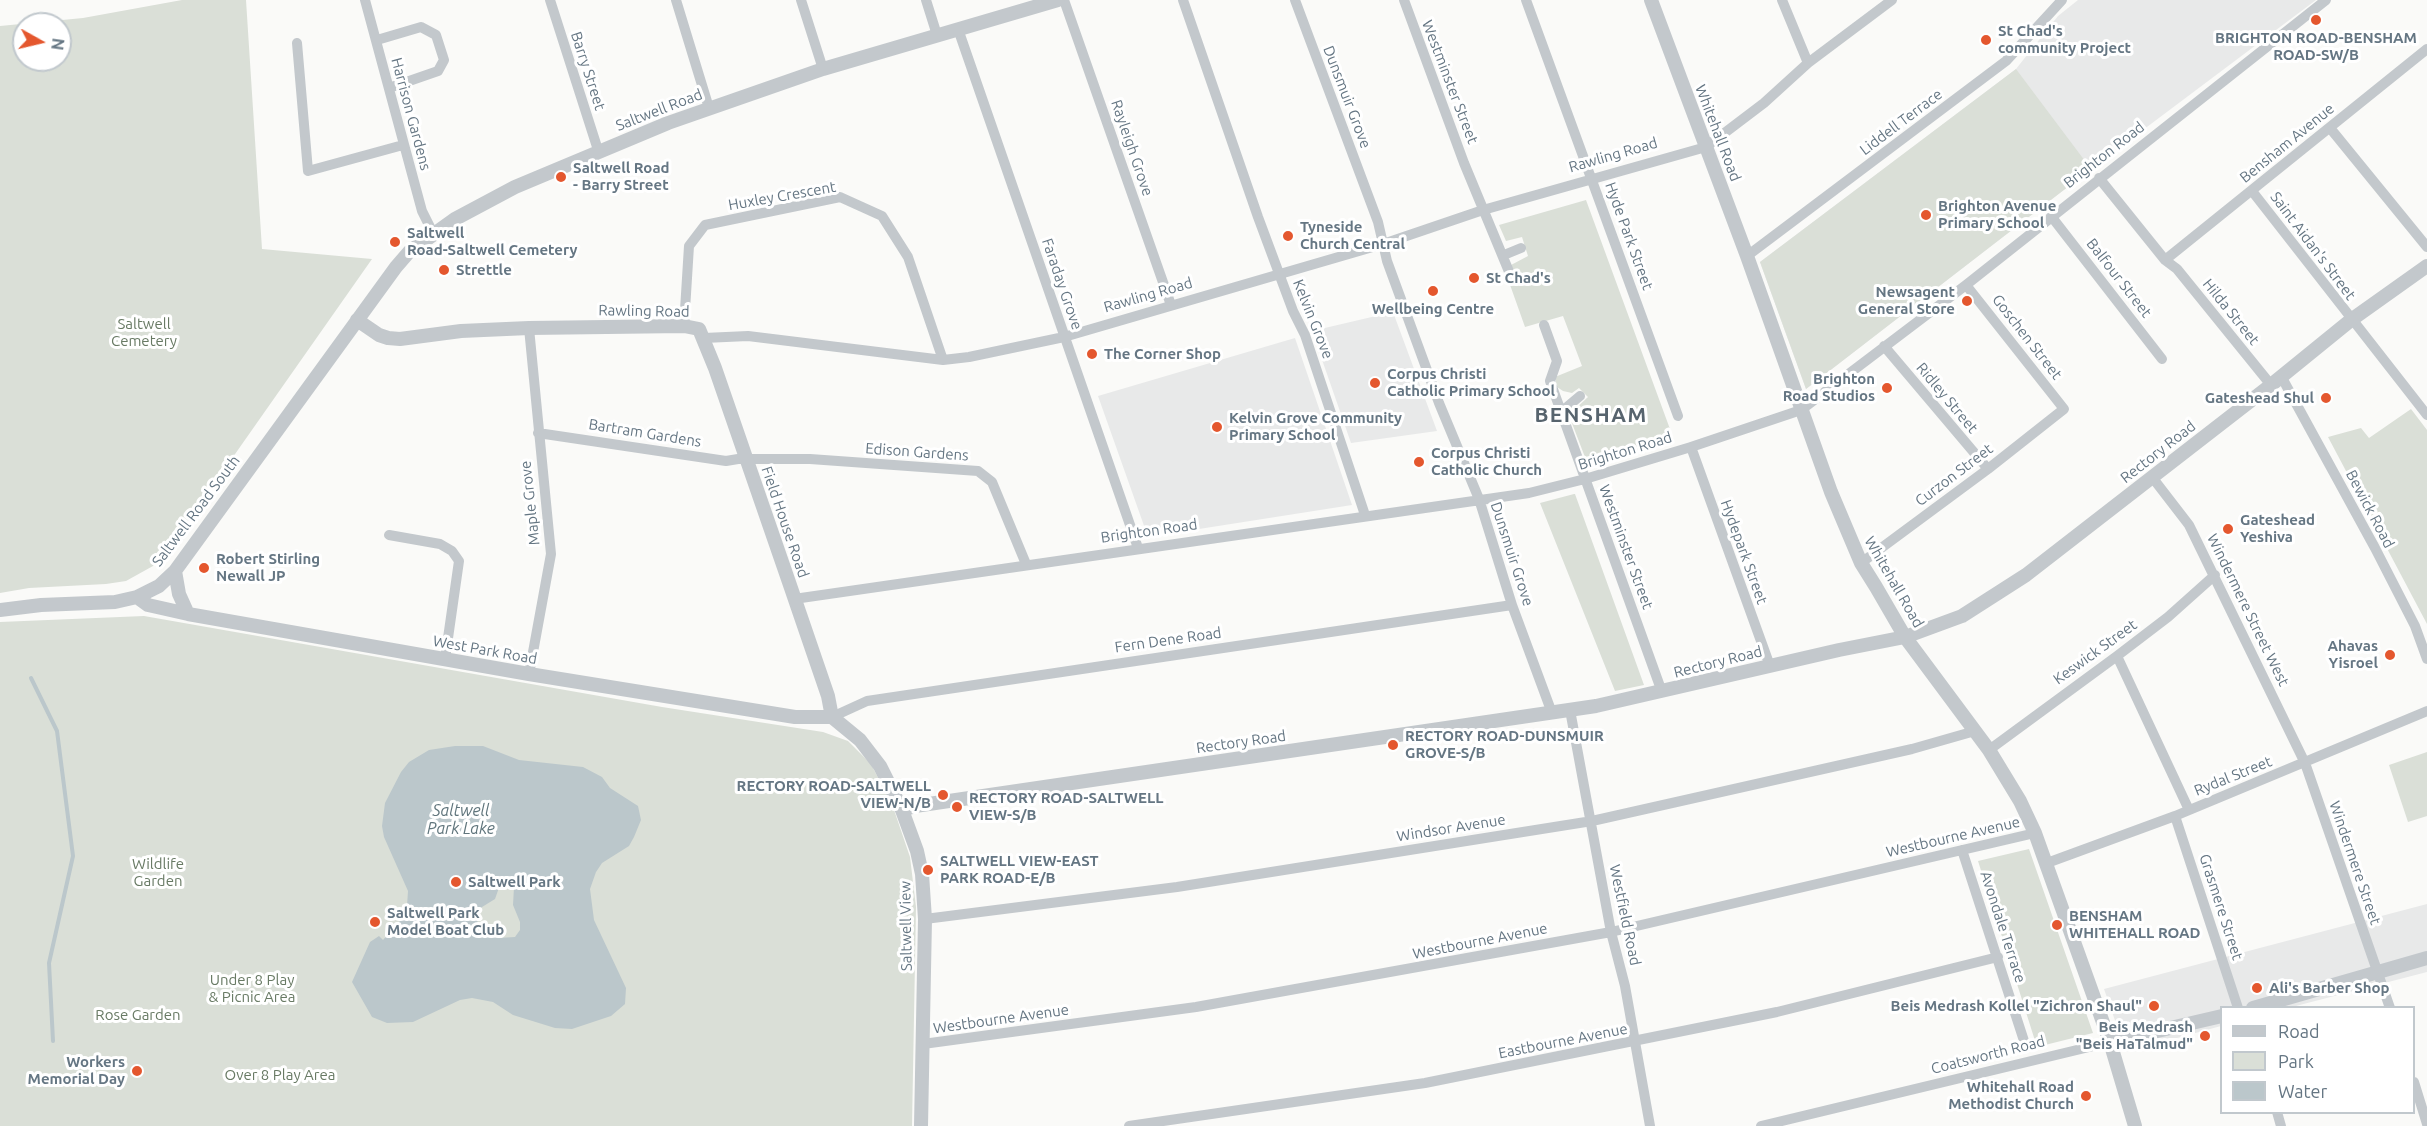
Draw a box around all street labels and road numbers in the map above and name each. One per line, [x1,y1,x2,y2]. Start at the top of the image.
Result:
street label: Westminster Street [1418,18,1482,146]
street label: Barry Street [567,29,609,113]
street label: Dunsmuir Grove [1319,43,1375,151]
street label: Harrison Gardens [387,56,435,172]
street label: Whitehall Road [1691,82,1745,184]
street label: Saltwell Road [613,85,705,135]
street label: Liddell Terrace [1856,85,1946,159]
street label: Rayleigh Grove [1107,97,1157,199]
street label: Bensham Avenue [2236,99,2338,187]
street label: Brighton Road [2060,118,2148,192]
street label: Rawling Road [1567,134,1659,176]
street label: Huxley Crescent [727,178,837,214]
street label: Hyde Park Street [1601,180,1657,292]
street label: Saint Aidan's Street [2266,188,2360,304]
street label: Balfour Street [2083,235,2155,321]
street label: Faraday Grove [1038,236,1086,332]
street label: Rawling Road [1102,274,1194,316]
street label: Hilda Street [2199,275,2263,349]
street label: Kelvin Grove [1289,277,1337,361]
street label: Goschen Street [1988,291,2066,383]
street label: Rawling Road [598,301,690,321]
street label: Ridley Street [1912,359,1982,437]
street label: Bartram Gardens [587,415,703,451]
street label: Rectory Road [2117,417,2199,487]
street label: Brighton Road [1576,428,1674,474]
street label: Edison Gardens [865,439,969,465]
street label: Curzon Street [1912,440,1996,510]
street label: Saltwell Road South [148,452,244,570]
street label: Maple Grove [517,460,543,546]
street label: Field House Road [758,464,812,580]
street label: Bewick Road [2342,467,2398,551]
street label: Westminster Street [1595,482,1657,612]
street label: Hydepark Street [1717,497,1771,607]
street label: Dunsmuir Grove [1487,500,1537,608]
street label: Brighton Road [1100,515,1198,547]
street label: Windermere Street West [2203,531,2293,689]
street label: Whitehall Road [1861,533,1927,631]
street label: Keswick Street [2050,616,2140,688]
street label: Fern Dene Road [1113,624,1223,656]
street label: West Park Road [431,632,539,668]
street label: Rectory Road [1672,642,1764,682]
street label: Rectory Road [1195,727,1287,757]
street label: Rydal Street [2191,752,2275,800]
street label: Windermere Street [2325,799,2385,927]
street label: Windsor Avenue [1395,810,1507,846]
street label: Westbourne Avenue [1884,813,2022,861]
street label: Grasmere Street [2195,852,2247,962]
street label: Westfield Road [1606,863,1644,967]
street label: Avondale Terrace [1976,869,2030,985]
street label: Saltwell View [896,881,916,971]
street label: Westbourne Avenue [1411,919,1549,963]
street label: Westbourne Avenue [932,1001,1070,1037]
street label: Eastbourne Avenue [1497,1020,1629,1062]
street label: Coatsworth Road [1929,1032,2047,1078]

